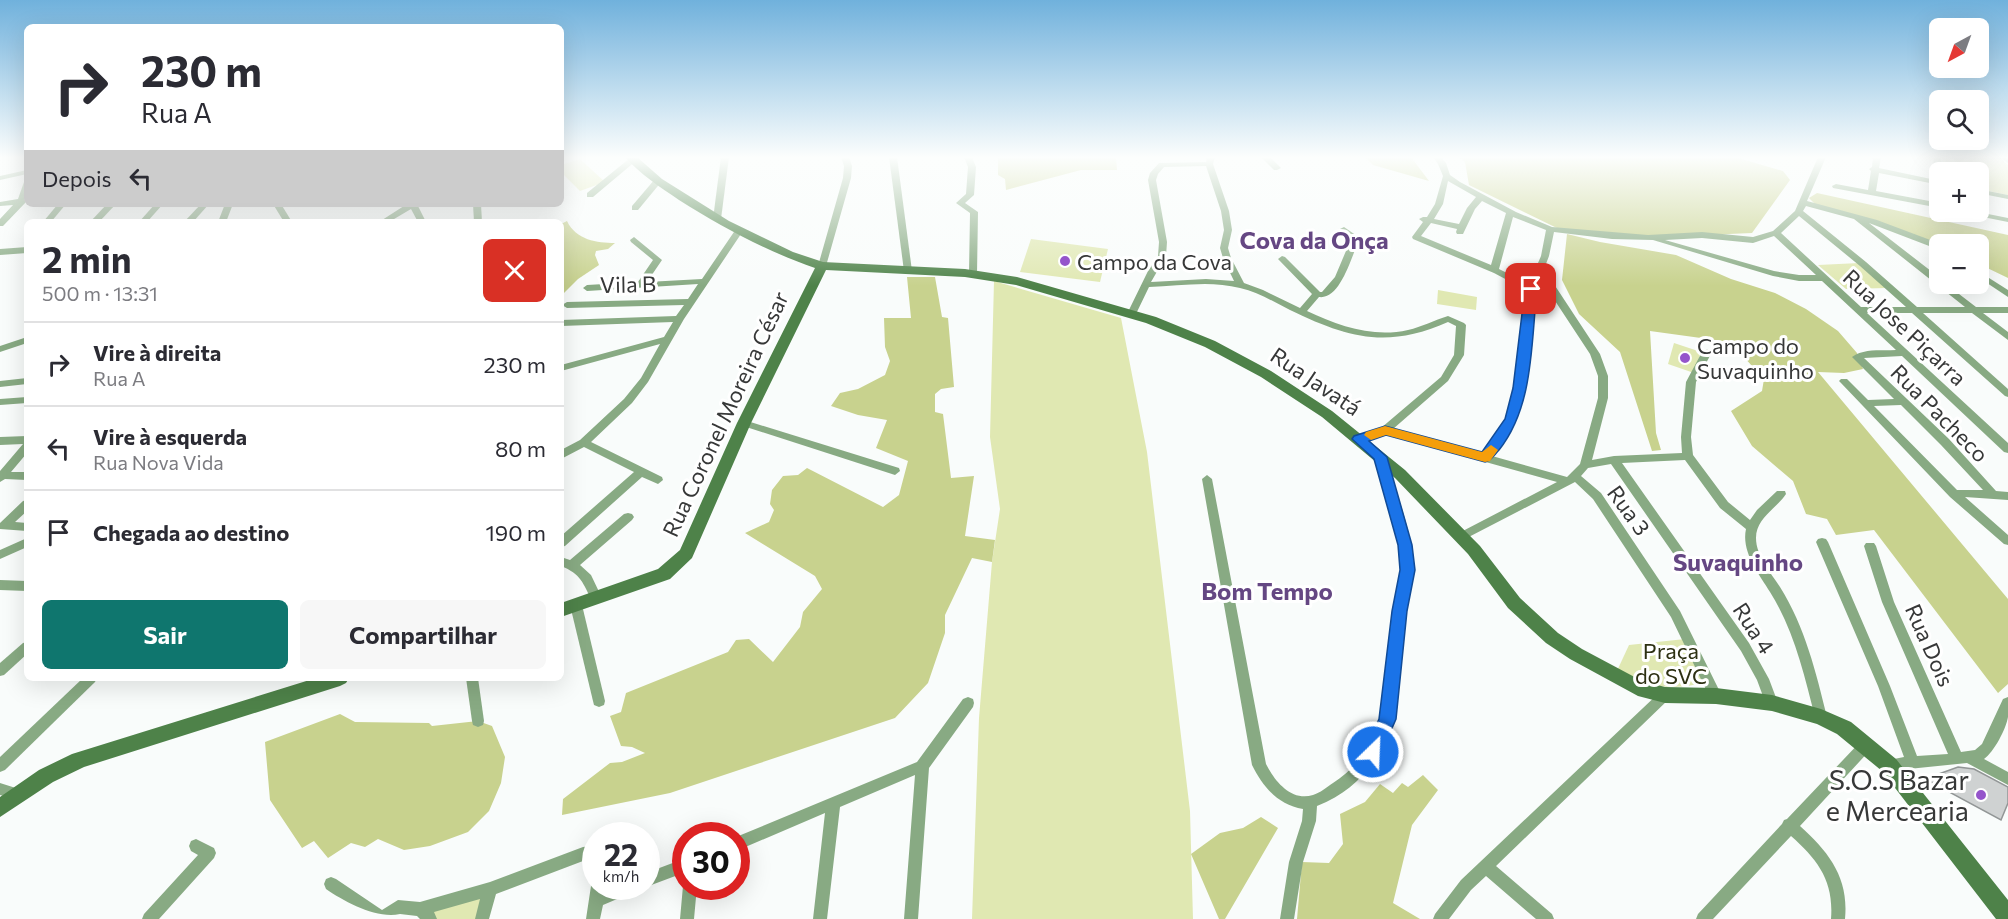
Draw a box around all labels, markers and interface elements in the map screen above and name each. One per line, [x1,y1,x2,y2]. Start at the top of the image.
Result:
north arrow [1929,18,1989,78]
map controls [1929,18,1989,294]
text: 230 m [141,44,262,96]
icon: right [42,48,120,126]
button: search [1929,90,1989,150]
text: Rua A [141,96,212,129]
icon: left [124,162,157,195]
button: + [1929,162,1989,222]
text: Depois [42,165,112,192]
district label: Cova da Onça [1239,225,1389,254]
button: − [1929,234,1989,294]
text: 2 min [42,236,132,280]
button: close [483,239,546,302]
place label: Campo da Cova [1077,248,1232,275]
marker: Campo da Cova [1058,254,1072,268]
pin [1505,263,1556,314]
street label: Rua Jose Piçarra [1838,263,1972,391]
street label: Vila B [600,270,656,298]
icon: arrive [1514,272,1547,305]
text: 500 m · 13:31 [42,281,158,305]
street label: Rua Coronel Moreira César [656,287,794,541]
place label: Campo do Suvaquinho [1697,332,1814,384]
text: Vire à direita [93,339,221,366]
street label: Rua Javatá [1266,341,1366,421]
icon: right [42,348,75,381]
text: 230 m [483,351,546,378]
marker: Campo do Suvaquinho [1678,351,1692,365]
street label: Rua Pacheco [1886,359,1994,467]
text: Rua A [93,366,146,390]
text: Vire à esquerda [93,423,247,450]
icon: left [42,432,75,465]
text: 80 m [495,435,546,462]
text: Rua Nova Vida [93,450,224,474]
street label: Rua 3 [1602,480,1656,540]
icon: arrive [42,516,75,549]
text: Chegada ao destino [93,519,289,546]
text: 190 m [485,519,546,546]
district label: Suvaquinho [1673,547,1803,576]
district label: Bom Tempo [1201,576,1333,605]
street label: Rua 4 [1727,597,1781,659]
street label: Rua Dois [1900,599,1960,691]
button: Sair [42,600,288,669]
button: Compartilhar [300,600,546,669]
park label: Praça do SVC [1635,637,1707,689]
position arrow [1341,720,1405,784]
place label: S.O.S Bazar e Mercearia [1826,763,1969,827]
marker: S.O.S Bazar e Mercearia [1974,788,1988,802]
speed limit sign: 30 [672,822,750,900]
text: 22 [604,835,638,872]
text: km/h [603,867,639,885]

